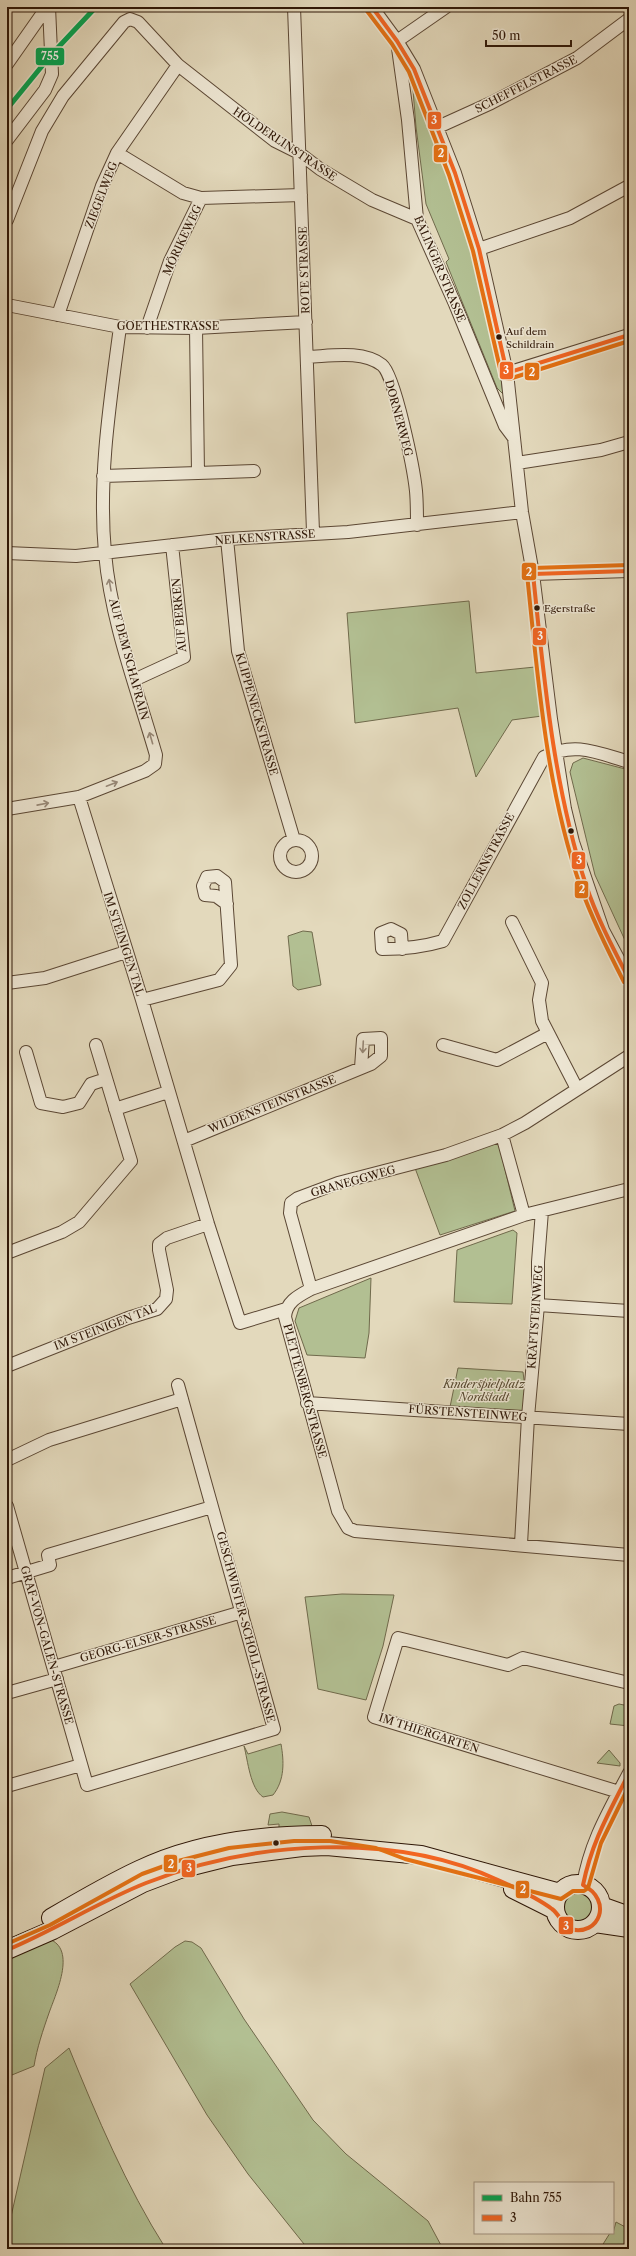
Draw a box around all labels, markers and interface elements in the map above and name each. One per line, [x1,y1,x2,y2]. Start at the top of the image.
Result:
scale bar [486,22,571,48]
text: 50 m [492,28,521,43]
line badge: 755 [35,47,65,66]
text: 755 [41,49,59,63]
street label: SCHEFFELSTRASSE [473,52,580,116]
street label: HÖLDERLINSTRASSE [230,103,340,184]
line badge: 3 [427,111,442,130]
text: 3 [431,113,437,127]
line badge: 2 [433,144,448,163]
text: 2 [438,146,445,160]
street label: ZIEGELWEG [82,159,120,230]
street label: MÖRIKEWEG [159,202,205,278]
street label: BALINGER STRASSE [411,213,469,325]
street label: ROTE STRASSE [295,226,313,314]
street label: GOETHESTRASSE [117,319,220,333]
place label: Auf dem Schildrain [505,325,555,351]
marker: Auf dem Schildrain [494,332,504,342]
line badge: 3 [499,361,514,380]
line badge: 2 [524,362,540,381]
text: 3 [503,363,509,377]
text: 2 [529,365,536,379]
street label: DORNERWEG [382,378,416,458]
street label: NELKENSTRASSE [214,526,316,548]
line badge: 2 [521,562,537,581]
text: 2 [526,565,533,579]
street label: AUF BERKEN [169,577,189,654]
one-way arrow [106,579,114,592]
street label: AUF DEM SCHAFRAIN [106,596,152,721]
place label: Egerstraße [544,602,596,615]
marker: Egerstraße [532,603,542,613]
line badge: 3 [532,627,547,646]
text: 3 [537,629,543,643]
street label: KLIPPENECKSTRASSE [233,651,281,778]
one-way arrow [147,731,154,744]
one-way arrow [105,779,117,787]
one-way arrow [36,799,49,807]
street label: ZOLLERNSTRASSE [455,810,518,912]
unlabelled marker [566,826,576,836]
line badge: 3 [571,851,586,870]
text: 3 [576,853,582,867]
line badge: 2 [574,880,589,899]
text: 2 [579,882,586,896]
street label: IM STEINIGEN TAL [101,890,148,999]
one-way arrow [359,1040,366,1053]
street label: WILDENSTEINSTRASSE [205,1072,338,1136]
street label: GRANEGGWEG [309,1162,397,1200]
street label: KRAFTSTEINWEG [524,1264,546,1369]
street label: IM STEINIGEN TAL [52,1301,159,1353]
street label: PLETTENBERGSTRASSE [280,1322,330,1460]
park label: Kinderspielplatz Nordstadt [442,1377,526,1404]
street label: FÜRSTENSTEINWEG [408,1401,528,1424]
street label: GESCHWISTER-SCHOLL-STRASSE [214,1530,278,1724]
street label: GRAF-VON-GALEN-STRASSE [18,1564,77,1726]
street label: GEORG-ELSER-STRASSE [78,1613,218,1665]
street label: IM THIERGARTEN [377,1710,481,1756]
unlabelled marker [271,1838,281,1848]
line badge: 2 [163,1854,178,1873]
text: 2 [168,1857,175,1871]
line badge: 3 [181,1859,196,1878]
text: 3 [186,1861,192,1875]
line badge: 2 [515,1880,530,1899]
text: 2 [520,1882,527,1896]
line badge: 3 [558,1916,574,1935]
text: 3 [563,1919,569,1933]
legend [474,2182,614,2234]
text: Bahn 755 [510,2190,562,2205]
text: 3 [510,2210,517,2225]

